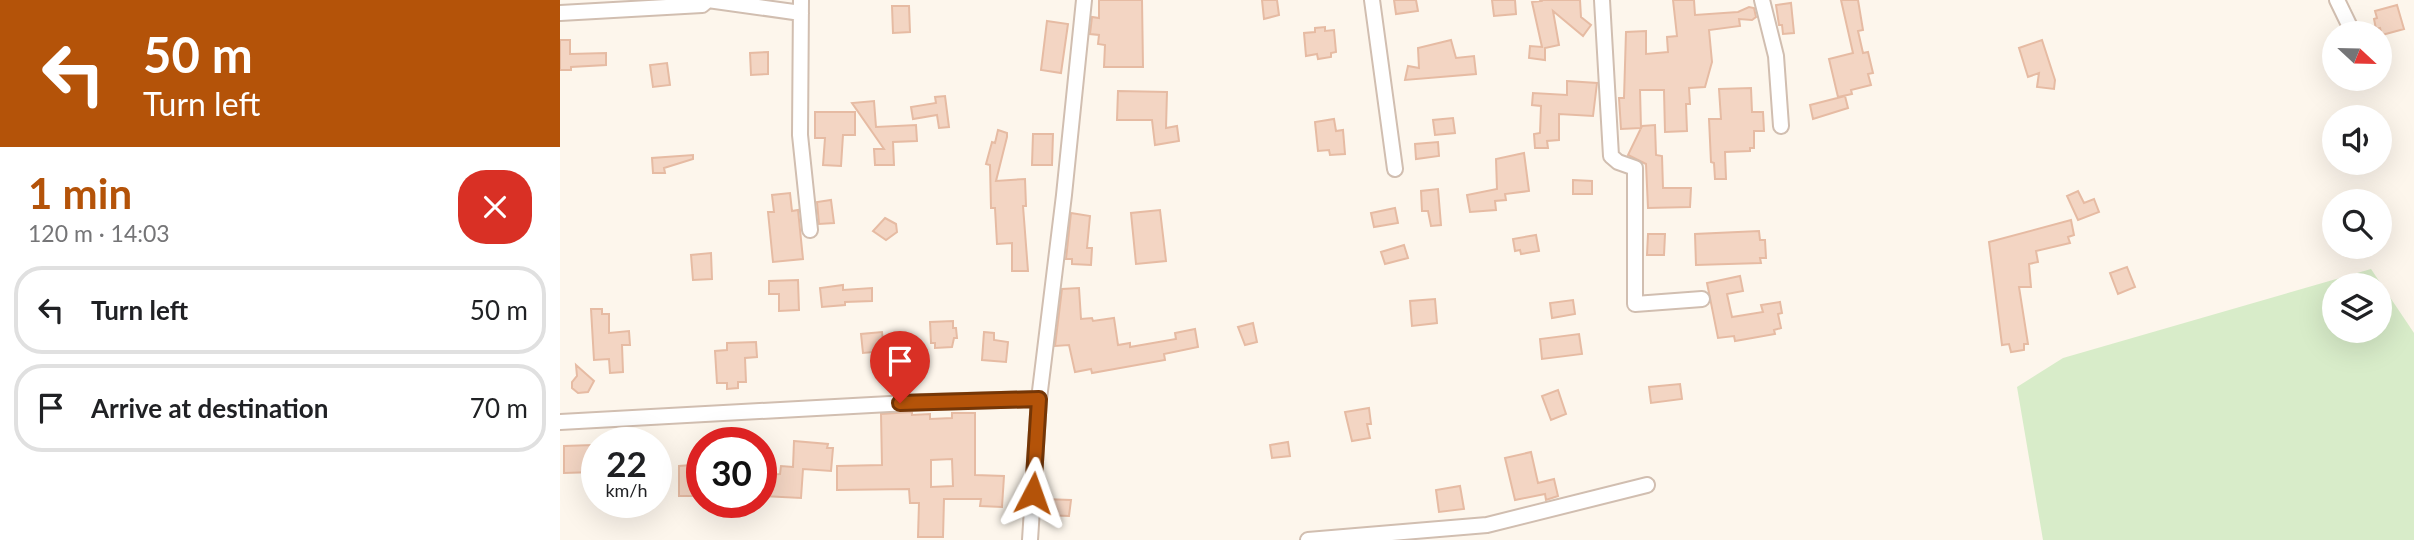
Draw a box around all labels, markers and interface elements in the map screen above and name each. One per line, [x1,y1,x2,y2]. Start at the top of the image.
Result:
north arrow [2322,21,2392,91]
map controls [2322,21,2392,343]
text: 50 m [143,25,253,83]
icon: left [28,28,119,119]
text: Turn left [143,84,260,123]
button: sound [2322,105,2392,175]
text: 1 min [28,168,132,218]
button: close [458,170,532,244]
button: search [2322,189,2392,259]
text: 120 m · 14:03 [28,219,170,247]
button: layers [2322,273,2392,343]
icon: left [32,291,70,329]
text: Turn left [91,294,188,326]
text: 50 m [470,294,528,326]
pin [870,331,930,403]
icon: arrive [881,342,919,380]
icon: arrive [32,389,70,427]
text: Arrive at destination [91,392,328,424]
text: 70 m [470,392,528,424]
speed limit sign: 30 [686,427,777,518]
text: 22 [606,442,647,484]
position arrow [996,456,1070,530]
text: km/h [605,479,648,501]

